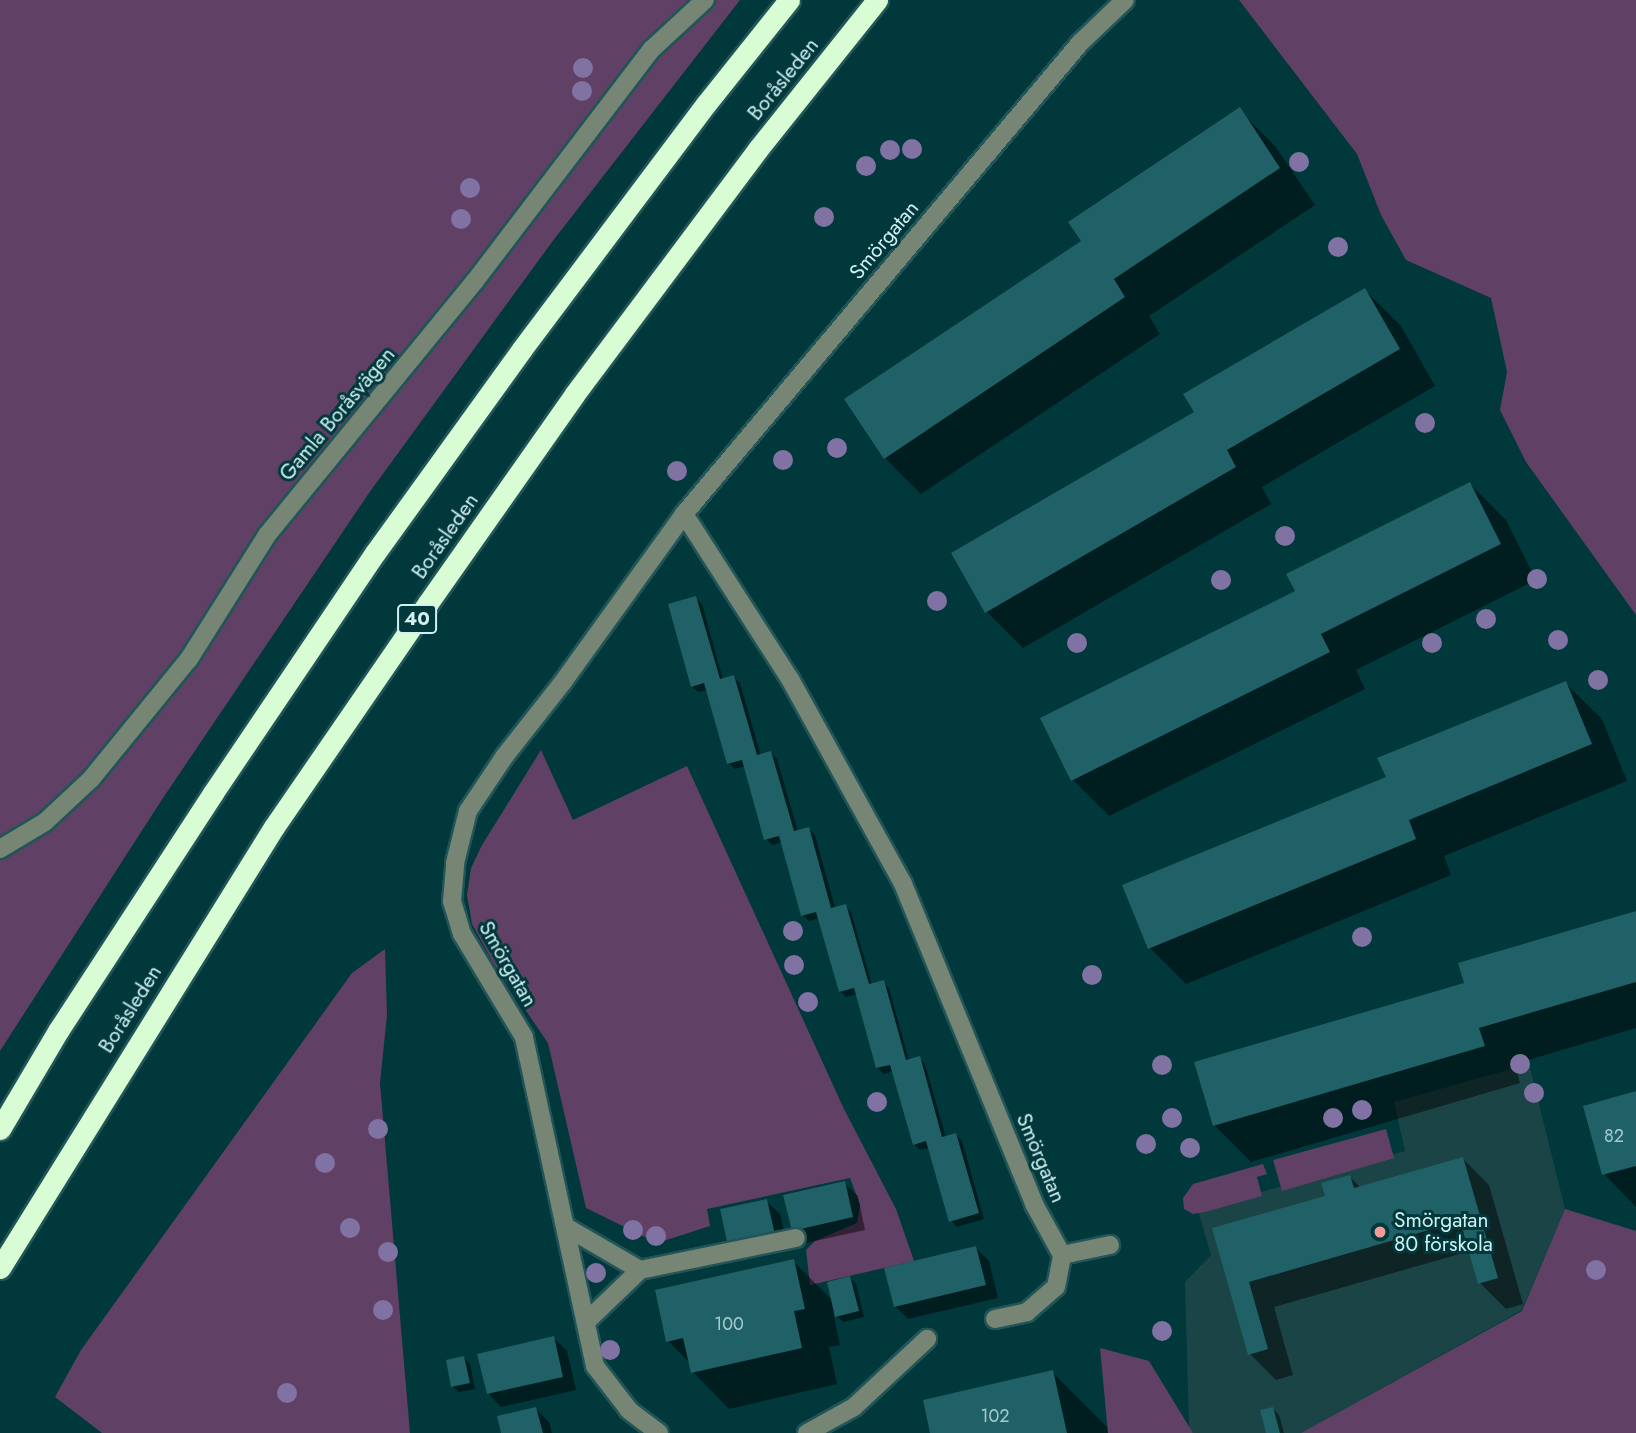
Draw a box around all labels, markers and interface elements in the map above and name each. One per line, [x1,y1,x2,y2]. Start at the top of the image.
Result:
street label: Boråsleden [742,33,824,125]
street label: Smörgatan [844,196,924,284]
street label: Gamla Boråsvägen [274,342,400,486]
street label: Boråsleden [406,488,484,584]
road number: 40 [396,604,438,634]
street label: Smörgatan [473,917,543,1011]
street label: Boråsleden [93,961,167,1057]
street label: Smörgatan [1011,1110,1071,1206]
house number: 82 [1604,1125,1624,1147]
place label: Smörgatan 80 förskola [1394,1207,1493,1257]
marker: Smörgatan 80 förskola [1372,1224,1388,1240]
house number: 100 [714,1313,744,1335]
house number: 102 [980,1405,1010,1427]

